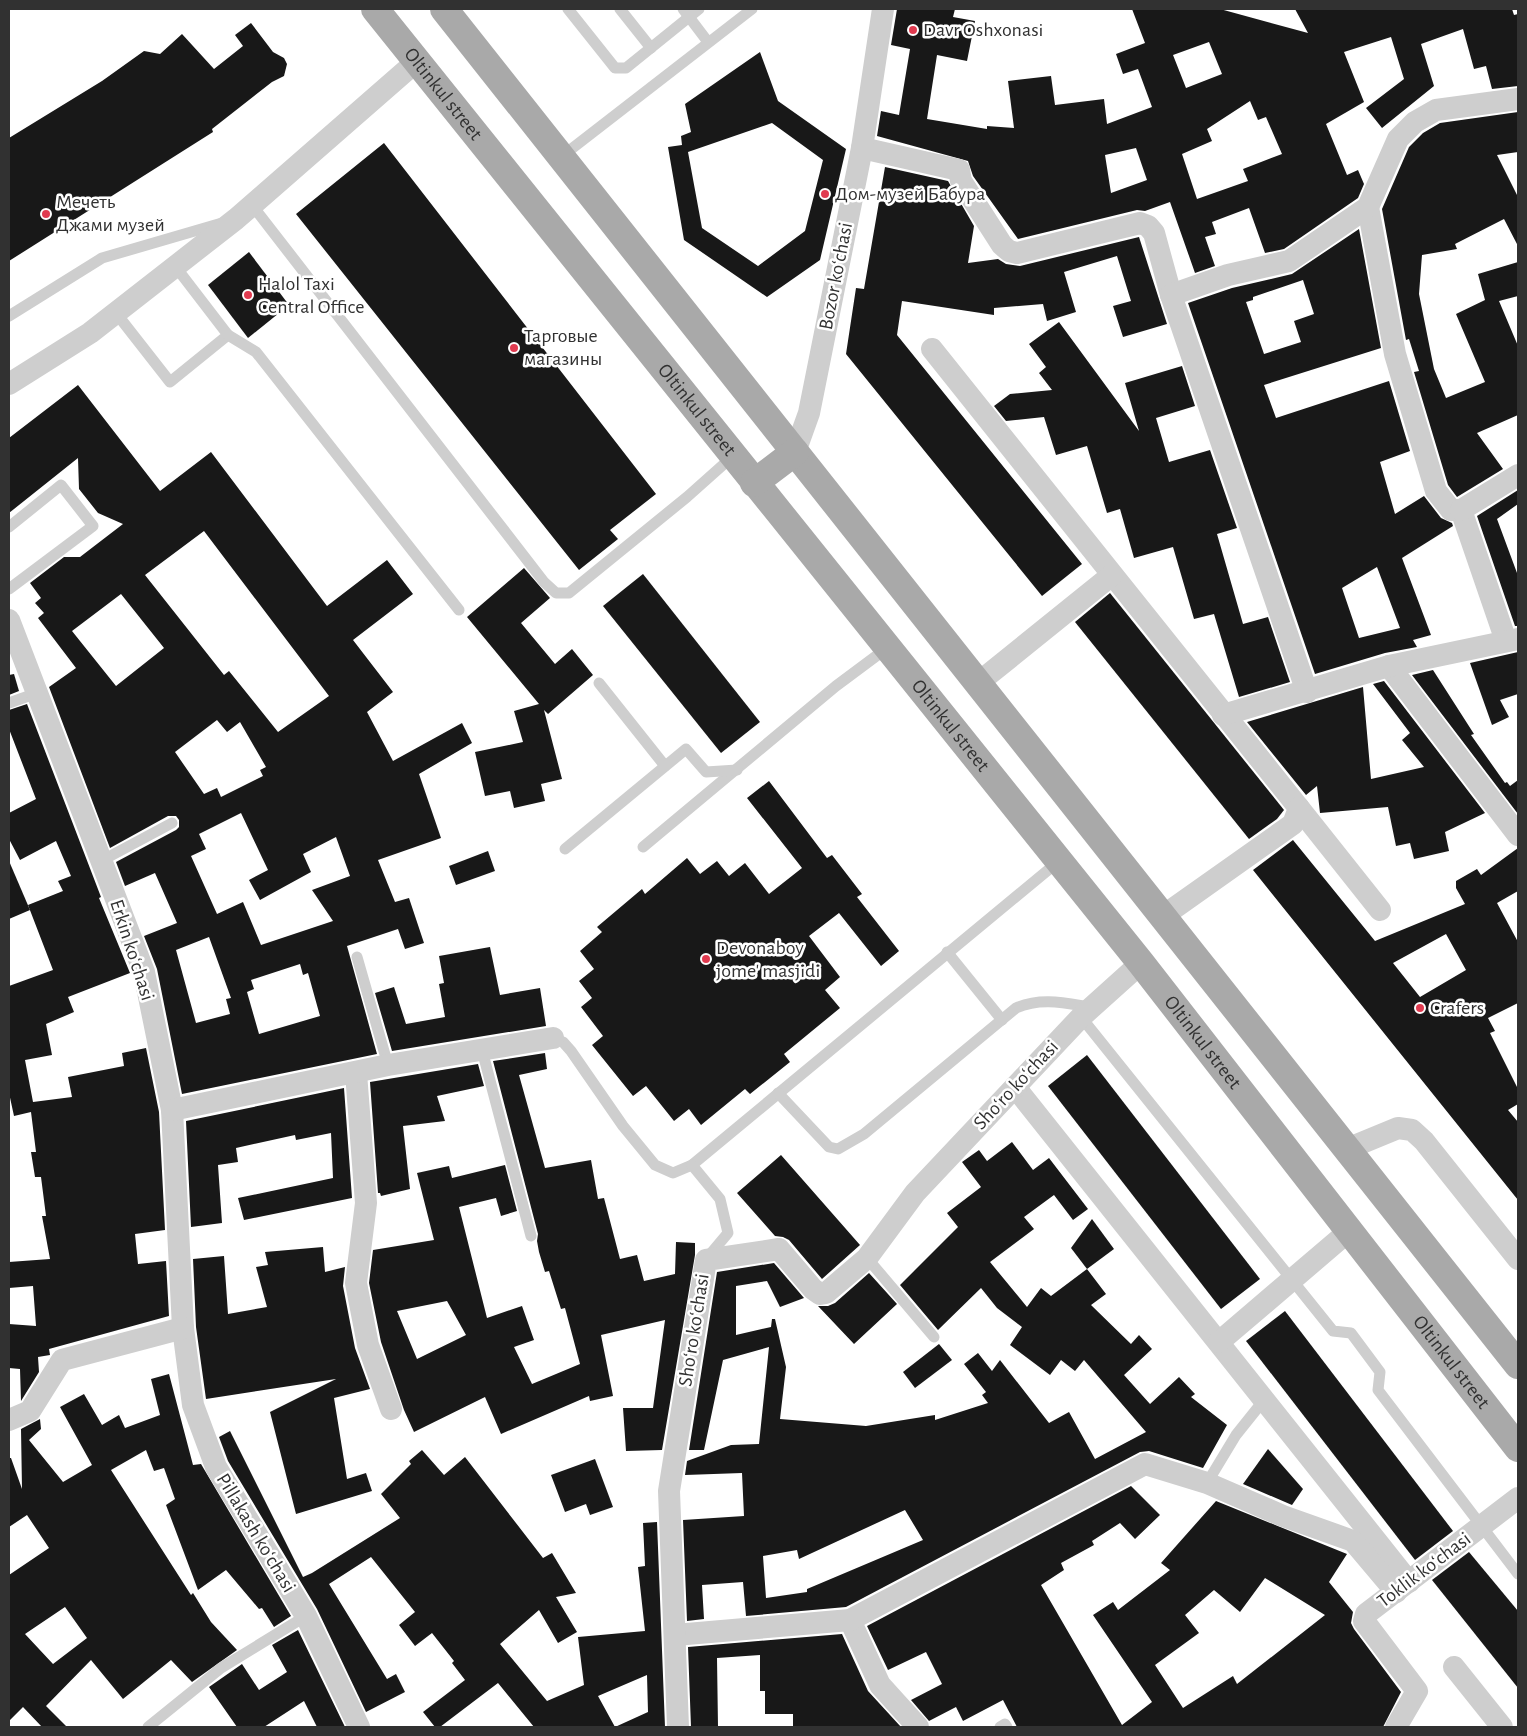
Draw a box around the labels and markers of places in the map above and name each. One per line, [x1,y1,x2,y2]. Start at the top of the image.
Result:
place label: Davr Oshxonasi [923,20,1043,40]
marker: Davr Oshxonasi [907,24,919,36]
place label: Дом-музей Бабура [835,184,985,204]
marker: Дом-музей Бабура [819,188,831,200]
place label: Мечеть Джами музей [56,192,165,235]
marker: Мечеть Джами музей [40,208,52,220]
place label: Halol Taxi Central Office [258,274,364,317]
marker: Halol Taxi Central Office [242,289,254,301]
place label: Тарговые магазины [524,326,602,369]
marker: Тарговые магазины [508,342,520,354]
place label: Devonaboy jome' masjidi [716,938,820,981]
marker: Devonaboy jome' masjidi [700,953,712,965]
place label: Crafers [1430,998,1484,1018]
marker: Crafers [1414,1002,1426,1014]

